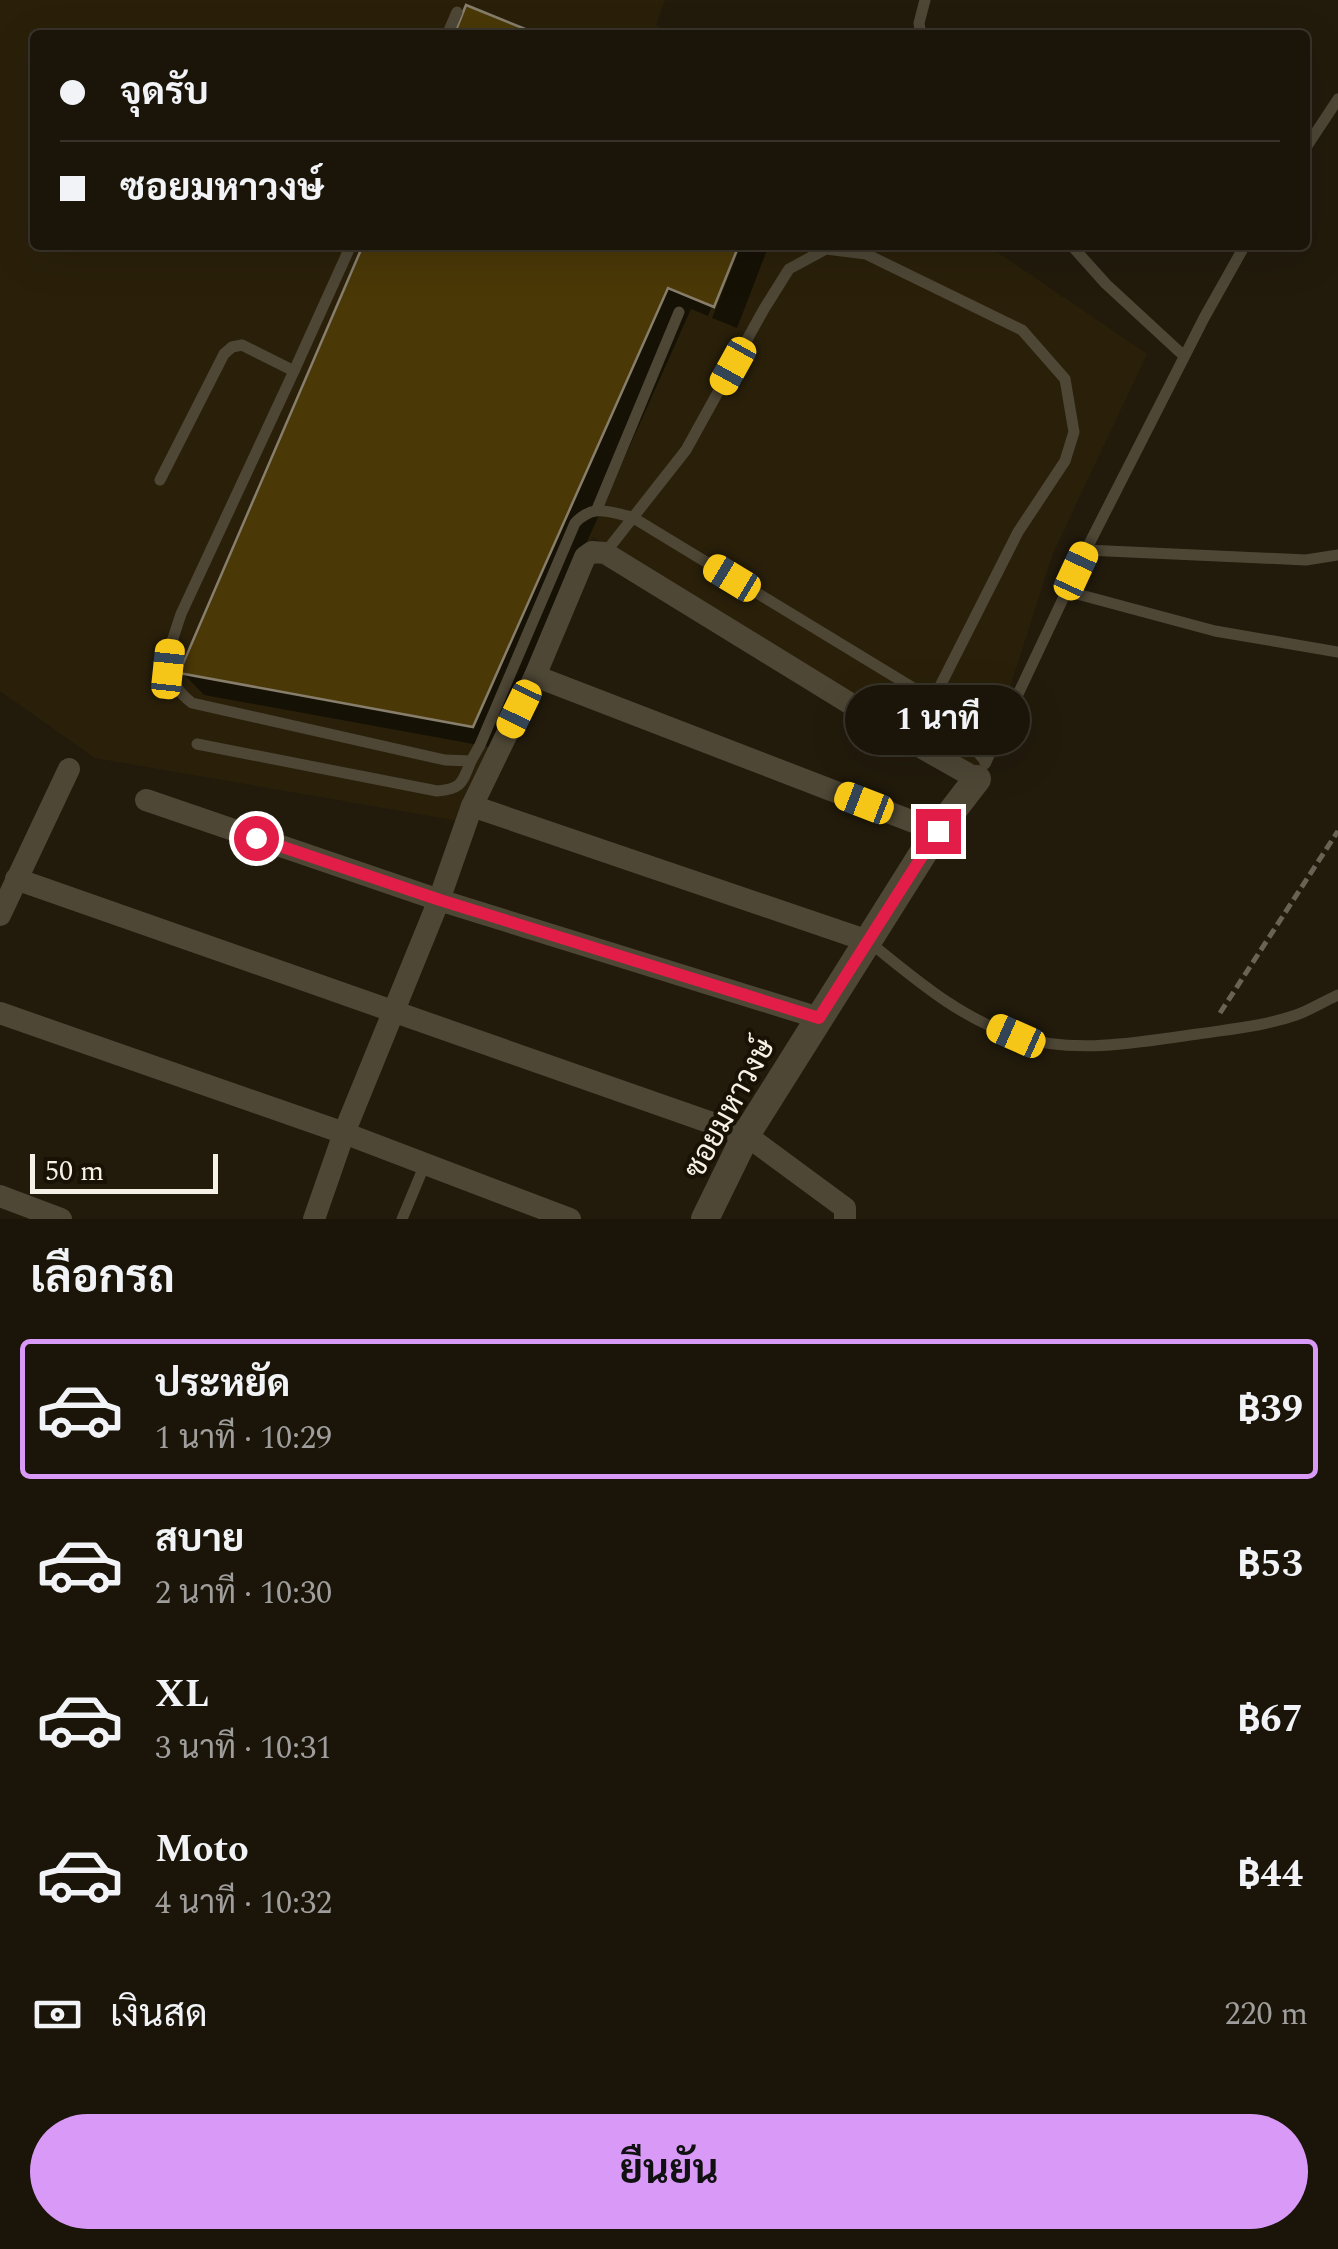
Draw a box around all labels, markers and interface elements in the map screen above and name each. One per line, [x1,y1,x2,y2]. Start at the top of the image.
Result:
text: จุดรับ [120,64,209,122]
text: ซอยมหาวงษ์ [120,160,324,218]
car [705,332,761,400]
car [1050,537,1102,605]
car [699,550,765,606]
car [150,638,186,700]
car [492,675,546,743]
callout: 1 นาที [846,686,1030,756]
text: 1 นาที [895,695,980,744]
car [831,778,897,828]
route end [916,809,961,854]
route start [234,816,279,861]
car [982,1010,1050,1062]
street label: ซอยมหาวงษ์ [672,1029,788,1187]
scale bar [30,1149,218,1194]
text: 50 m [45,1150,104,1193]
text: เลือกรถ [30,1244,175,1313]
text: ประหยัด [155,1356,290,1414]
icon: car [35,1364,125,1454]
text: ฿39 [1237,1381,1303,1439]
text: 1 นาที · 10:29 [155,1414,332,1463]
text: สบาย [155,1511,244,1569]
icon: car [35,1519,125,1609]
text: ฿53 [1237,1536,1303,1594]
text: 2 นาที · 10:30 [155,1569,332,1618]
text: XL [155,1666,209,1724]
icon: car [35,1674,125,1764]
text: ฿67 [1237,1691,1303,1749]
text: 3 นาที · 10:31 [155,1724,332,1773]
text: Moto [155,1821,249,1879]
icon: car [35,1829,125,1919]
text: ฿44 [1237,1846,1303,1904]
text: 4 นาที · 10:32 [155,1879,332,1928]
text: เงินสด [110,1986,208,2044]
icon: cash [30,1987,85,2042]
text: 220 m [1224,1990,1308,2039]
button: ยืนยัน [30,2114,1308,2229]

